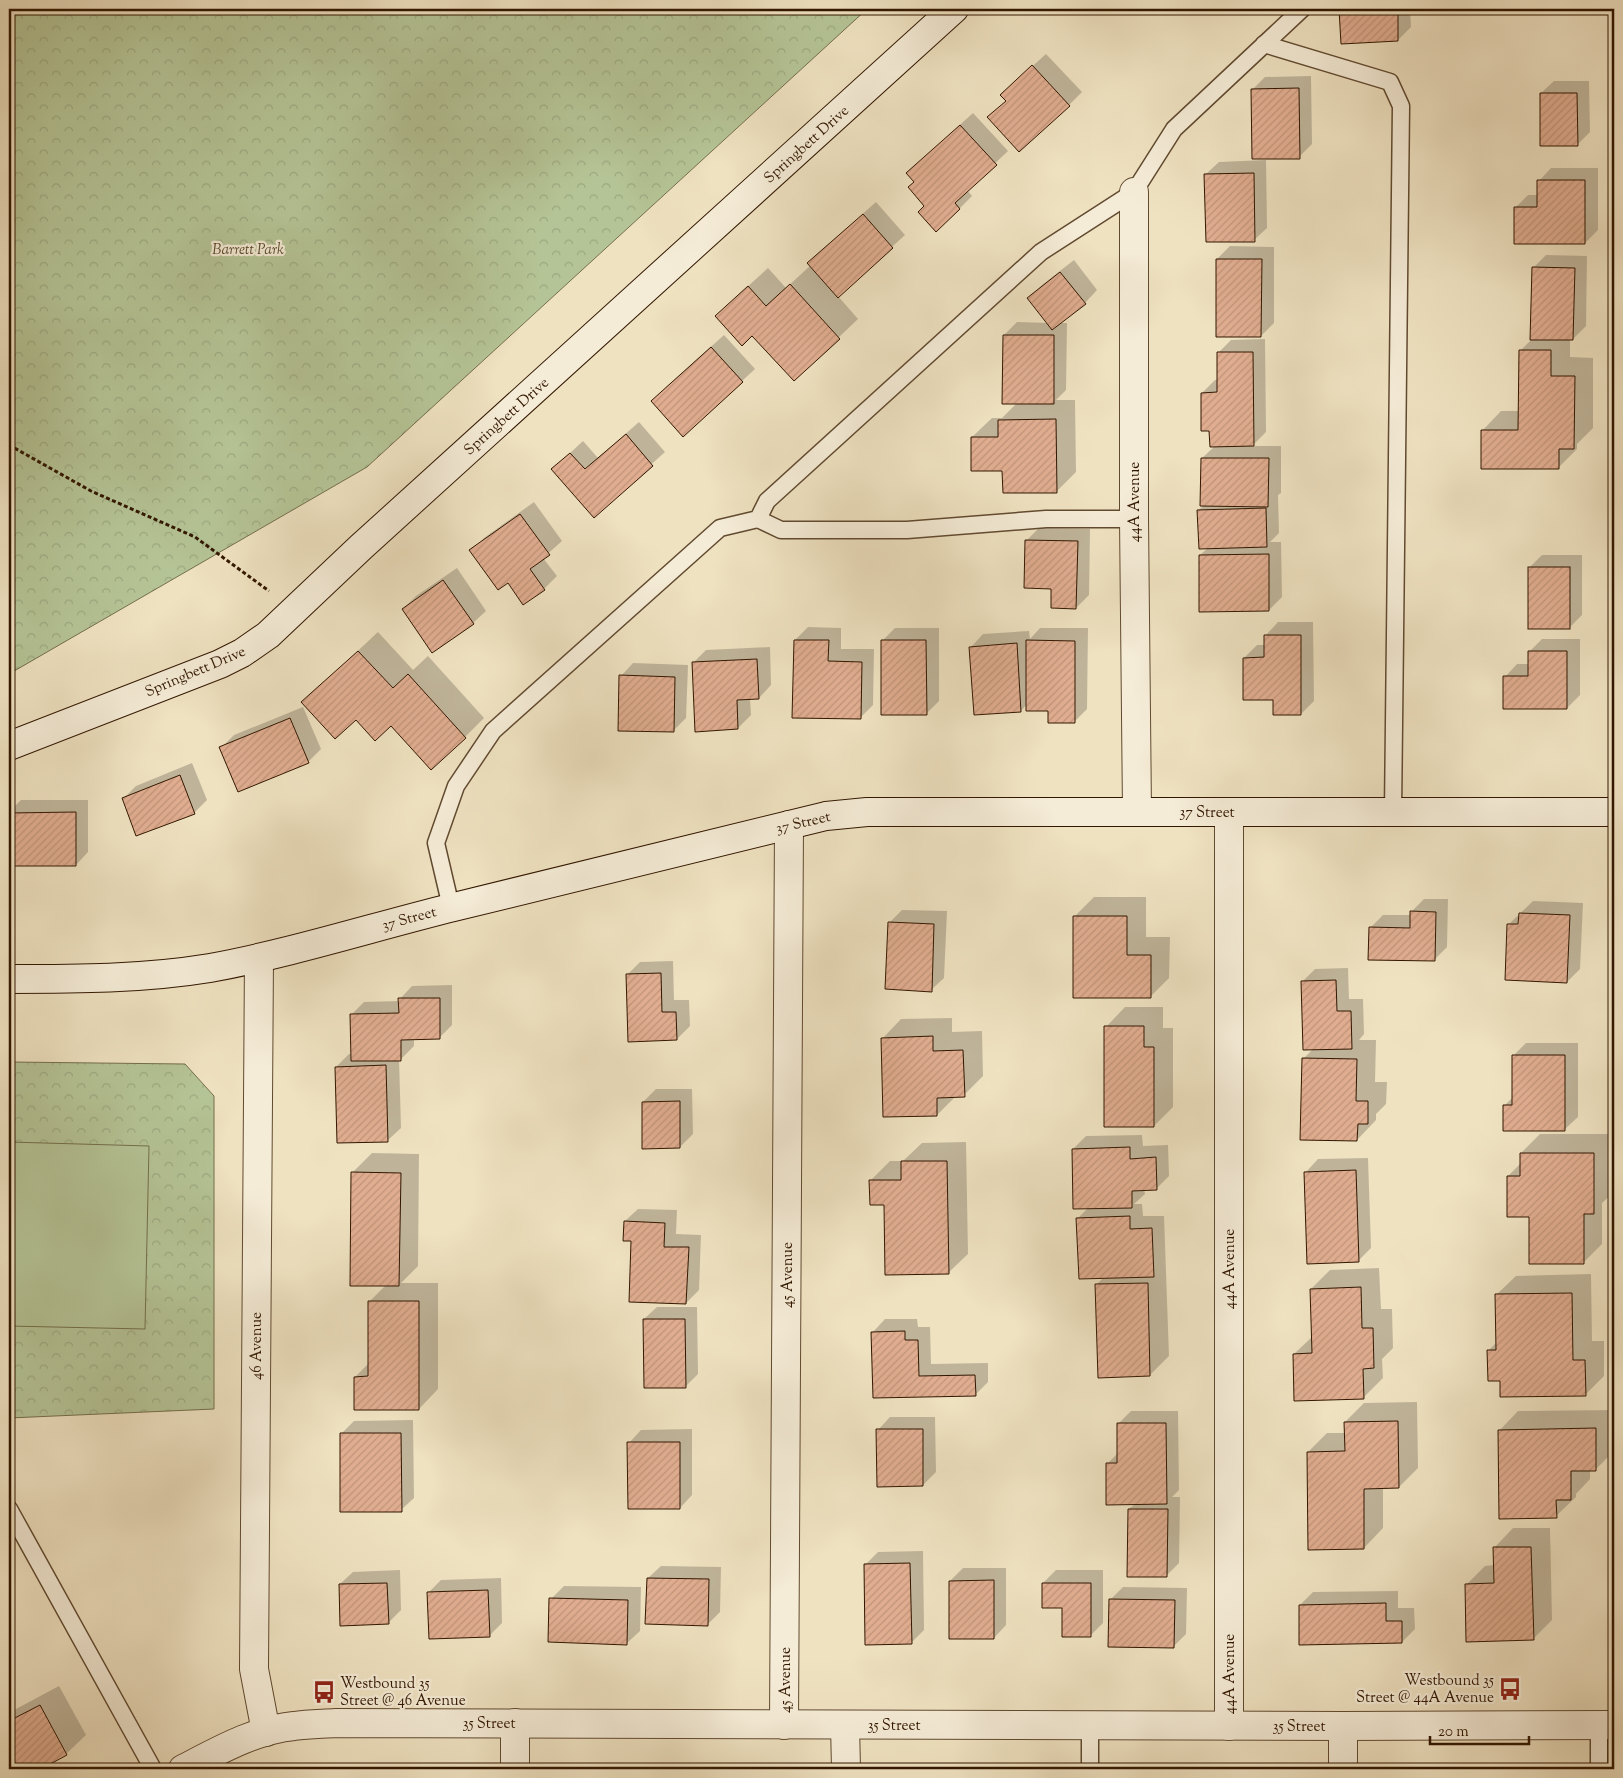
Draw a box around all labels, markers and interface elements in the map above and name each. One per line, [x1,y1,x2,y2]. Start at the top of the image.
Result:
street label: Springbett Drive [760,101,854,189]
park label: Barrett Park [212,240,284,261]
street label: Springbett Drive [460,373,554,461]
street label: 44A Avenue [1125,462,1146,542]
street label: Springbett Drive [142,642,249,703]
street label: 37 Street [1179,803,1235,824]
street label: 37 Street [774,807,833,840]
street label: 37 Street [380,902,439,937]
street label: 44A Avenue [1220,1229,1241,1309]
street label: 45 Avenue [778,1242,799,1308]
street label: 46 Avenue [247,1312,268,1380]
street label: 44A Avenue [1220,1634,1241,1714]
street label: 45 Avenue [776,1647,797,1713]
place label: Westbound 35 Street @ 44A Avenue [1356,1671,1494,1709]
place label: Westbound 35 Street @ 46 Avenue [340,1674,466,1712]
bus stop icon: Westbound 35 Street @ 44A Avenue [1497,1676,1523,1702]
bus stop icon: Westbound 35 Street @ 46 Avenue [311,1679,337,1705]
scale bar [1430,1713,1529,1745]
street label: 35 Street [462,1714,516,1735]
street label: 35 Street [867,1716,921,1737]
street label: 35 Street [1272,1717,1326,1738]
text: 20 m [1438,1722,1469,1743]

